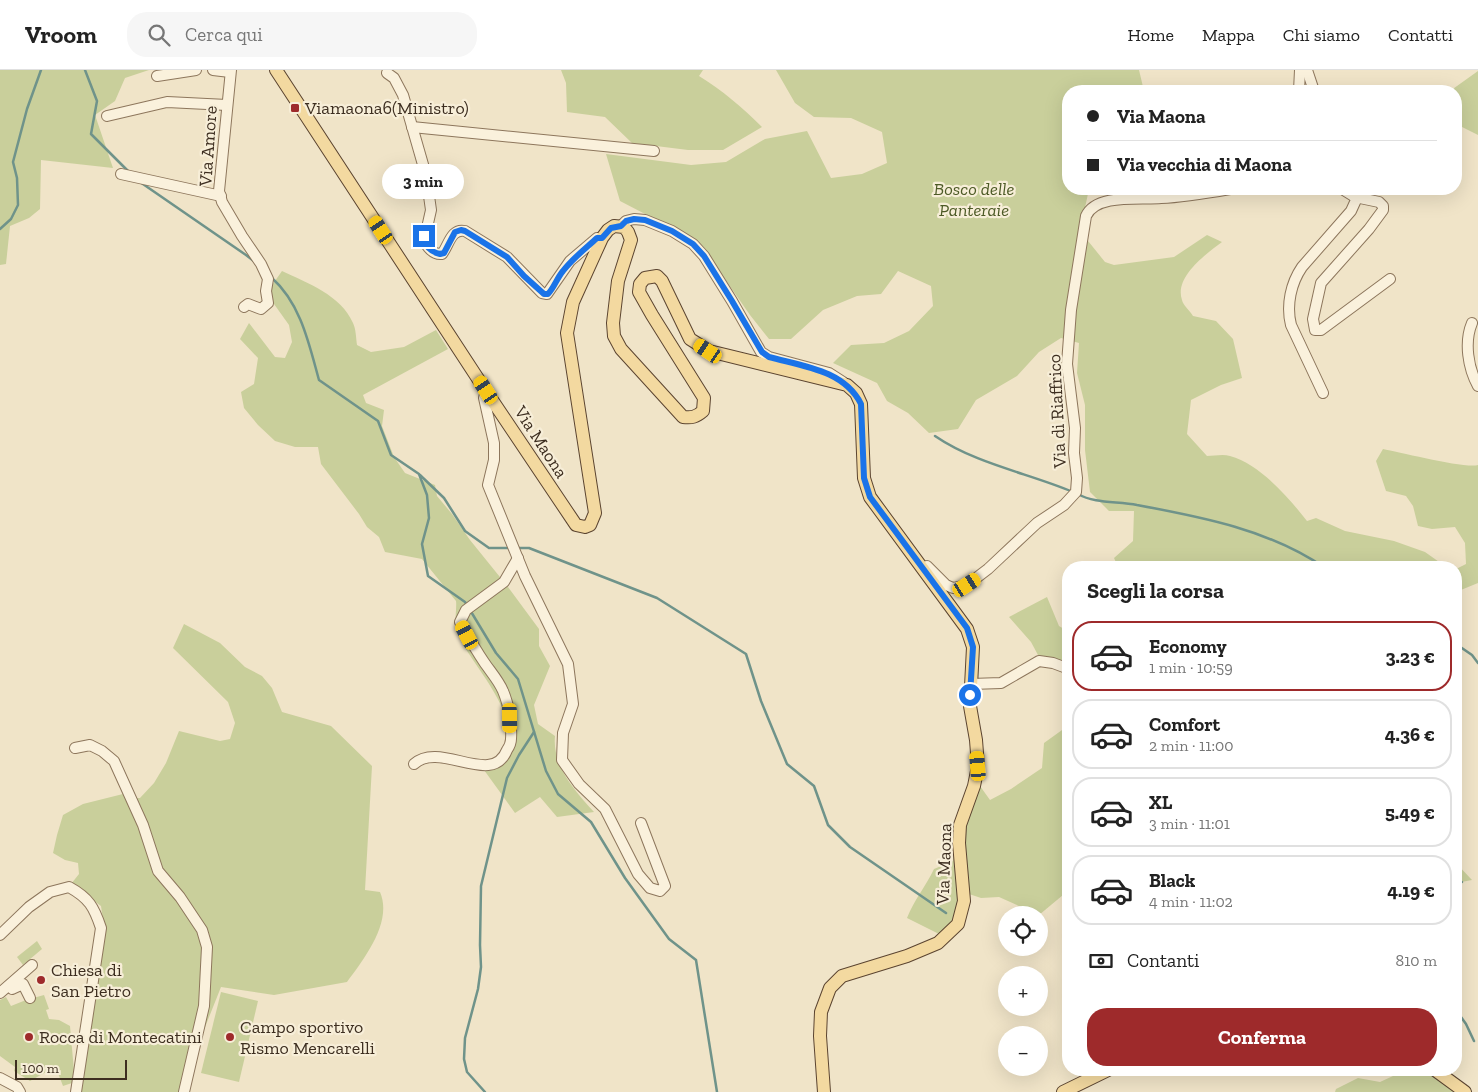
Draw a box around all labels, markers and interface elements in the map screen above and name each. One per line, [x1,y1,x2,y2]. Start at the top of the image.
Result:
search box [127,12,477,57]
text: Vroom [25,20,97,49]
icon: search [145,21,173,49]
text: Cerca qui [185,23,263,46]
text: Home [1128,24,1174,46]
text: Mappa [1202,24,1255,46]
text: Chi siamo [1283,24,1360,46]
text: Contatti [1388,24,1453,46]
place label: Viamaona6(Ministro) [304,97,469,119]
marker: Viamaona6(Ministro) [289,102,301,114]
street label: Via Amore [194,105,222,188]
text: Via Maona [1117,105,1206,128]
text: Via vecchia di Maona [1117,153,1292,176]
callout: 3 min [383,164,465,198]
text: 3 min [403,172,443,191]
park label: Bosco delle Panteraie [934,178,1015,221]
car [366,213,395,247]
route end [413,225,435,247]
car [691,336,724,366]
street label: Via di Riaffrico [1043,353,1071,470]
car [471,373,500,407]
street label: Via Maona [509,401,573,483]
car [950,571,983,599]
text: Scegli la corsa [1087,577,1224,604]
car [453,618,480,652]
icon: car [1089,634,1134,679]
text: Economy [1149,635,1227,658]
text: 3.23 € [1385,645,1435,668]
text: 1 min · 10:59 [1149,658,1233,677]
route start [959,684,981,706]
car [502,703,517,733]
icon: car [1089,712,1134,757]
text: Comfort [1149,713,1220,736]
text: 4.36 € [1385,723,1435,746]
text: 2 min · 11:00 [1149,736,1233,755]
car [969,750,986,782]
icon: car [1089,790,1134,835]
text: XL [1149,791,1172,814]
text: 5.49 € [1385,801,1435,824]
text: 3 min · 11:01 [1149,814,1230,833]
street label: Via Maona [932,822,956,906]
icon: car [1089,868,1134,913]
text: Black [1149,869,1195,892]
text: 4.19 € [1387,879,1435,902]
text: 4 min · 11:02 [1149,892,1233,911]
map controls [998,906,1048,1076]
button: locate [998,906,1048,956]
icon: cash [1087,947,1115,975]
text: Contanti [1127,949,1199,972]
text: 810 m [1396,951,1437,970]
place label: Chiesa di San Pietro [51,959,131,1002]
button: + [998,966,1048,1016]
marker: Chiesa di San Pietro [35,974,47,986]
button: Conferma [1087,1008,1437,1066]
place label: Campo sportivo Rismo Mencarelli [240,1016,375,1059]
place label: Rocca di Montecatini [39,1026,202,1048]
button: − [998,1026,1048,1076]
marker: Rocca di Montecatini [23,1031,35,1043]
marker: Campo sportivo Rismo Mencarelli [224,1031,236,1043]
scale bar [15,1057,128,1080]
text: 100 m [22,1060,59,1077]

